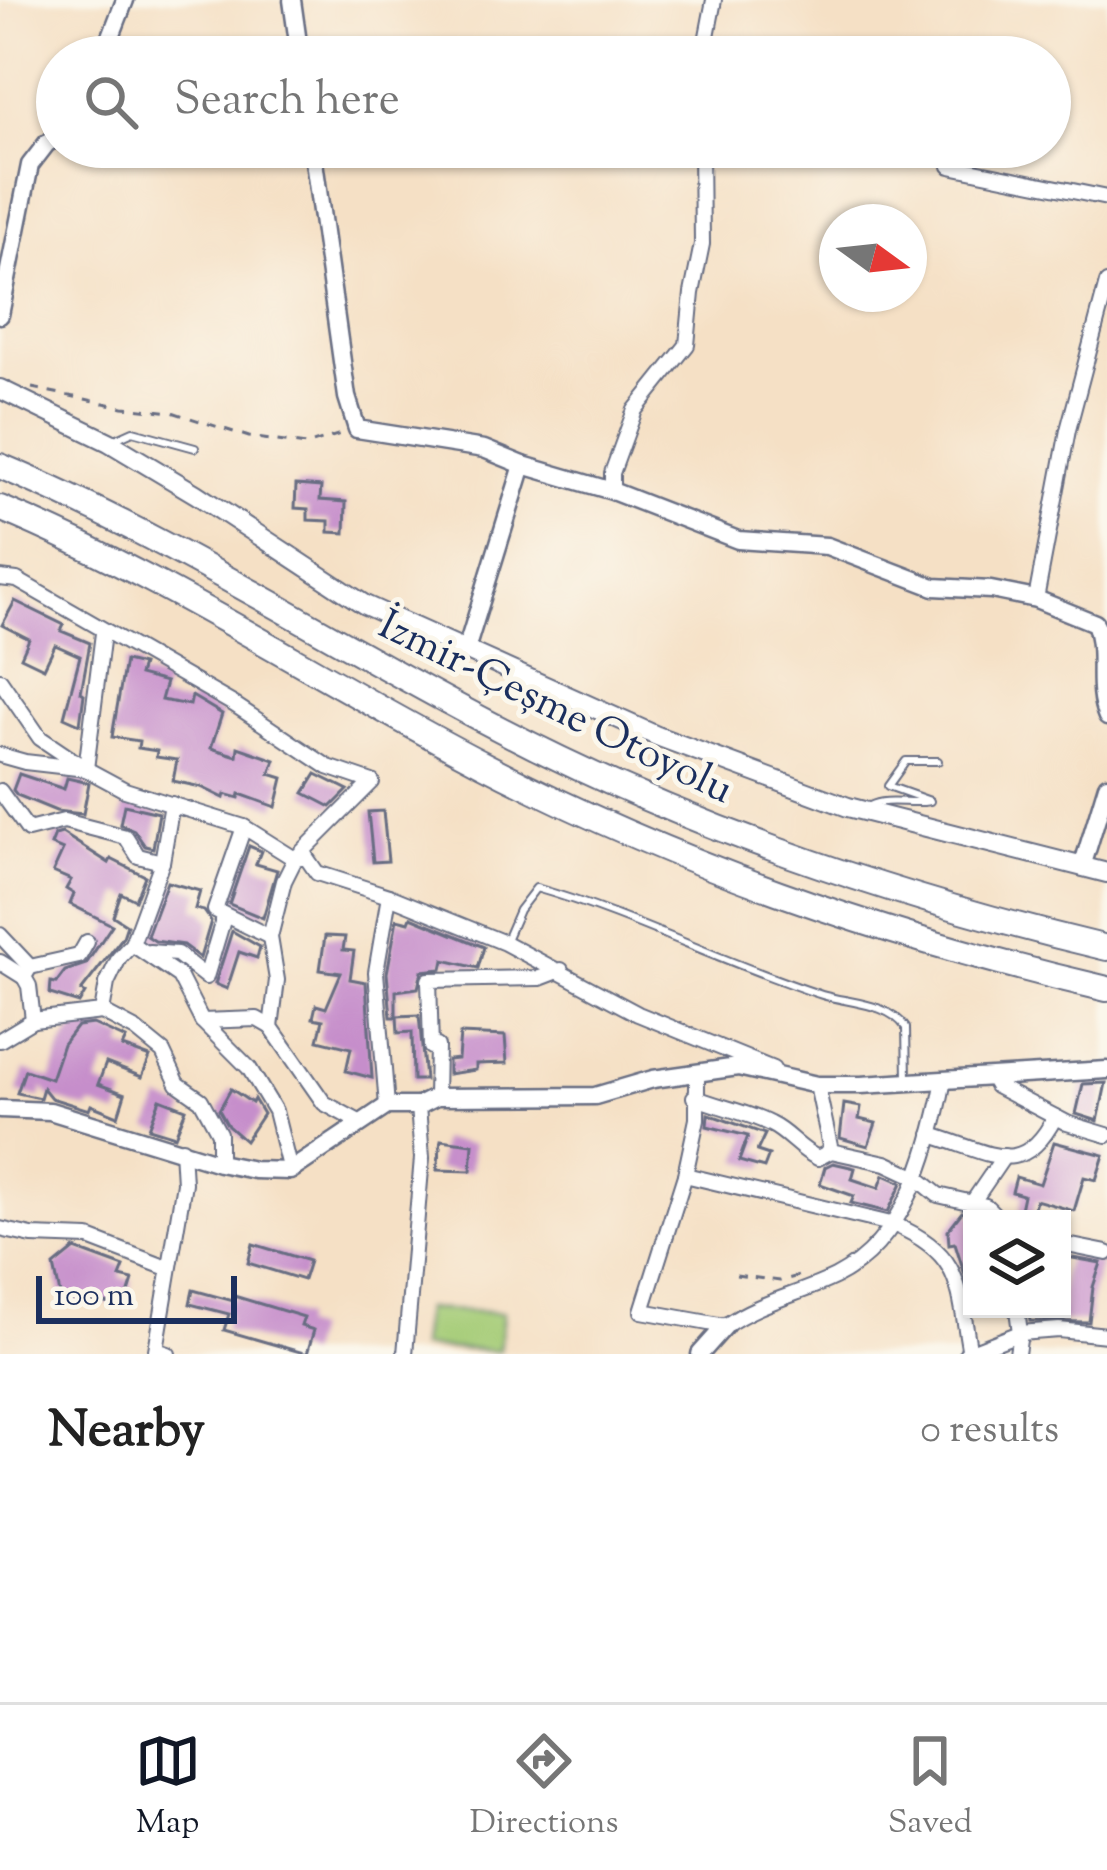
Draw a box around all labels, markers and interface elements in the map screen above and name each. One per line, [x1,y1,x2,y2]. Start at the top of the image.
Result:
search box [36,36,1071,168]
icon: search [78,69,144,135]
text: Search here [174,70,400,135]
north arrow [819,204,927,312]
street label: İzmir-Çeşme Otoyolu [367,597,742,822]
map controls [963,1210,1071,1318]
button: layers [963,1210,1071,1318]
scale bar [36,1270,237,1323]
text: 100 m [54,1273,134,1321]
text: Nearby [48,1396,205,1469]
text: 0 results [920,1404,1059,1460]
tab: Map [135,1728,201,1848]
tab: Directions [470,1728,619,1848]
tab: Saved [888,1728,972,1848]

